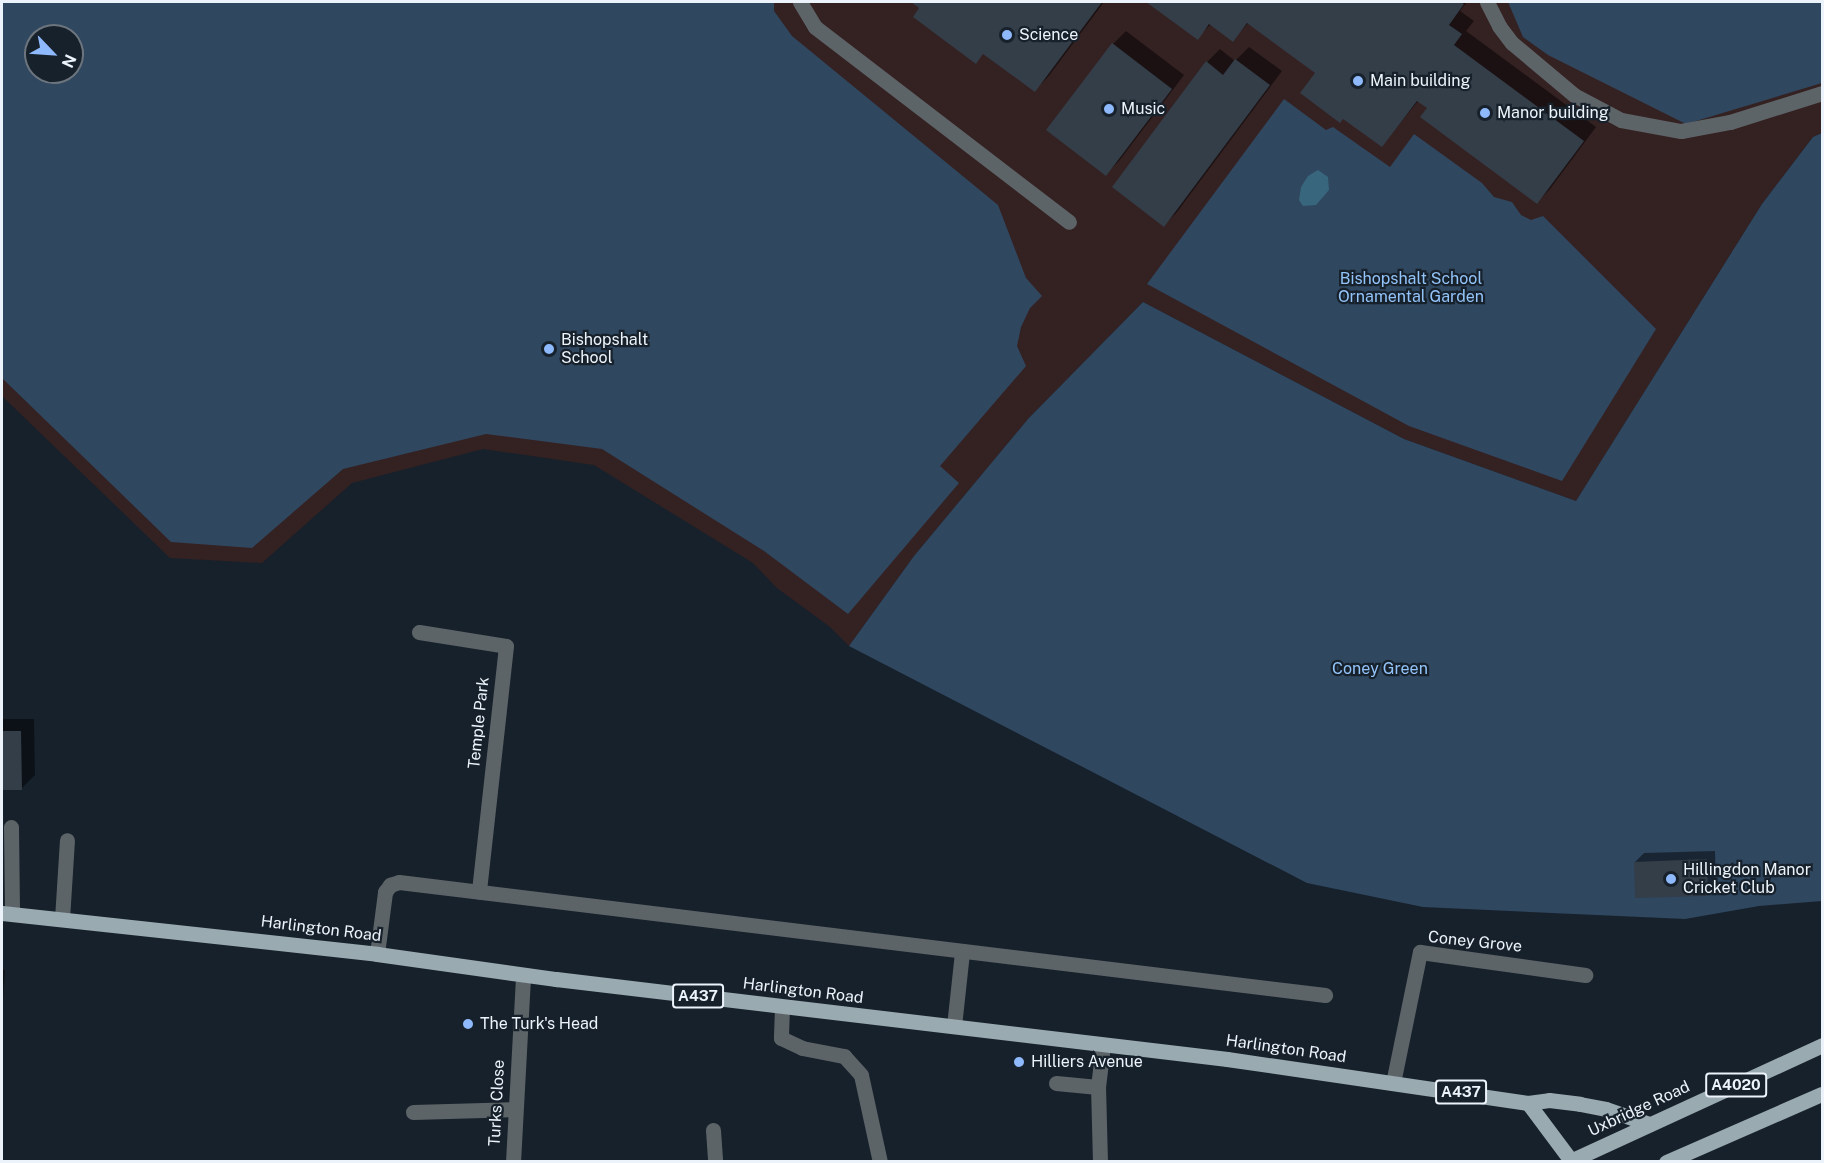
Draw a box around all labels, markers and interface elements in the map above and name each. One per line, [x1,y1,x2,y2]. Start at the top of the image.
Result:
north arrow [24,24,84,84]
place label: Science [1019,25,1078,45]
marker: Science [1000,28,1014,42]
text: N [58,51,80,71]
place label: Main building [1370,71,1470,91]
marker: Main building [1351,74,1365,88]
place label: Music [1121,99,1165,119]
marker: Music [1102,102,1116,116]
place label: Manor building [1497,103,1609,123]
marker: Manor building [1478,106,1492,120]
park label: Bishopshalt School Ornamental Garden [1338,269,1484,307]
place label: Bishopshalt School [561,330,648,368]
marker: Bishopshalt School [542,342,556,356]
park label: Coney Green [1332,659,1428,679]
street label: Temple Park [465,676,493,770]
place label: Hillingdon Manor Cricket Club [1683,860,1811,898]
marker: Hillingdon Manor Cricket Club [1664,872,1678,886]
street label: Harlington Road [260,912,382,946]
street label: Coney Grove [1427,928,1523,956]
street label: Harlington Road [742,974,864,1008]
road number: A437 [671,984,725,1008]
place label: The Turk's Head [480,1014,598,1034]
marker: The Turk's Head [461,1017,475,1031]
street label: Harlington Road [1225,1031,1347,1067]
place label: Hilliers Avenue [1031,1052,1143,1072]
marker: Hilliers Avenue [1012,1055,1026,1069]
street label: Turks Close [485,1059,509,1147]
road number: A4020 [1704,1073,1768,1097]
street label: Uxbridge Road [1585,1077,1693,1141]
road number: A437 [1434,1080,1488,1104]

